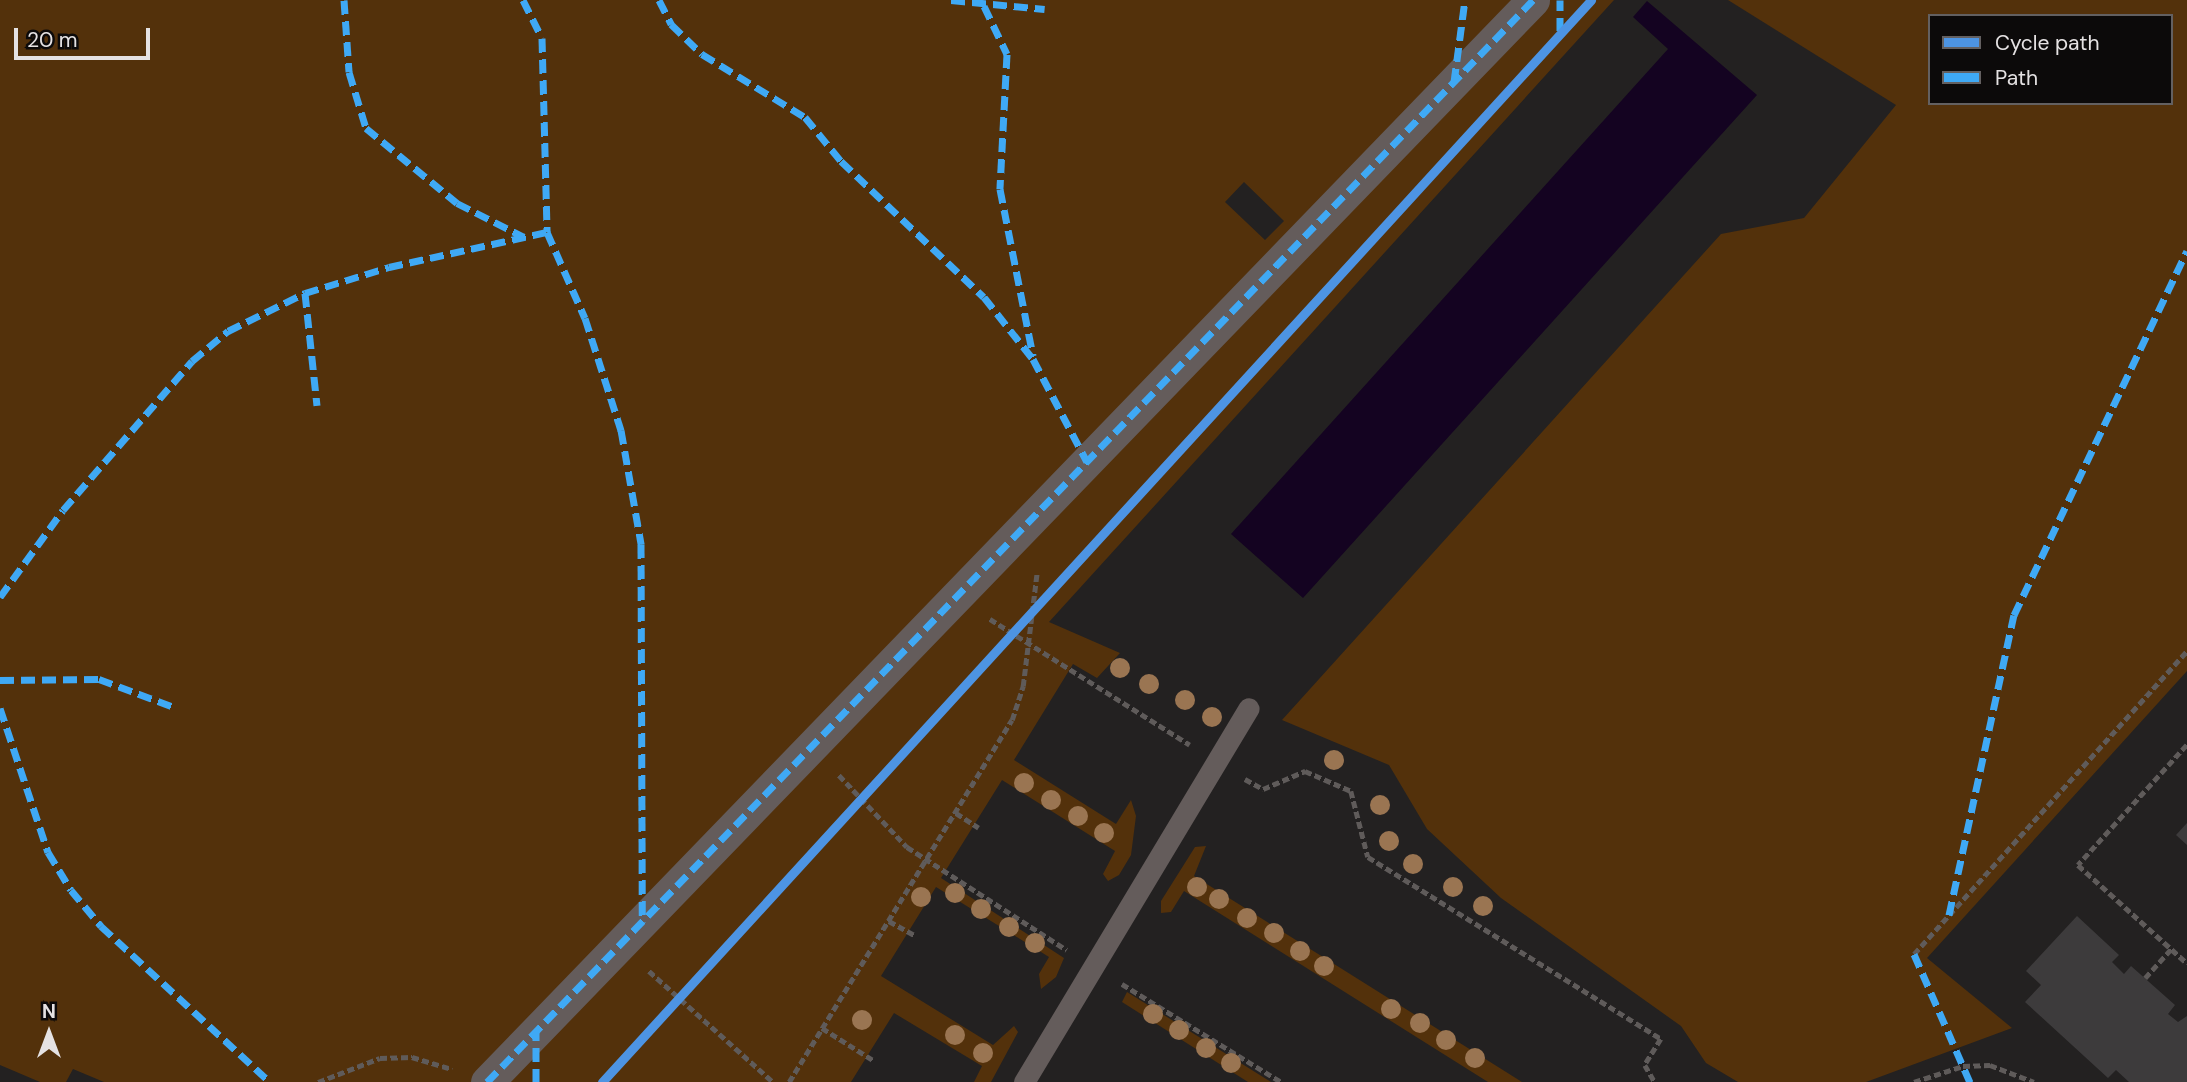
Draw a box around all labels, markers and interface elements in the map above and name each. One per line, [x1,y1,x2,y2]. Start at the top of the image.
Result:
scale bar [18,14,154,58]
legend [1928,14,2173,105]
text: 20 m [27,26,78,54]
text: Cycle path [1995,29,2100,57]
text: Path [1995,64,2038,92]
north arrow [14,998,84,1068]
text: N [42,999,56,1024]

